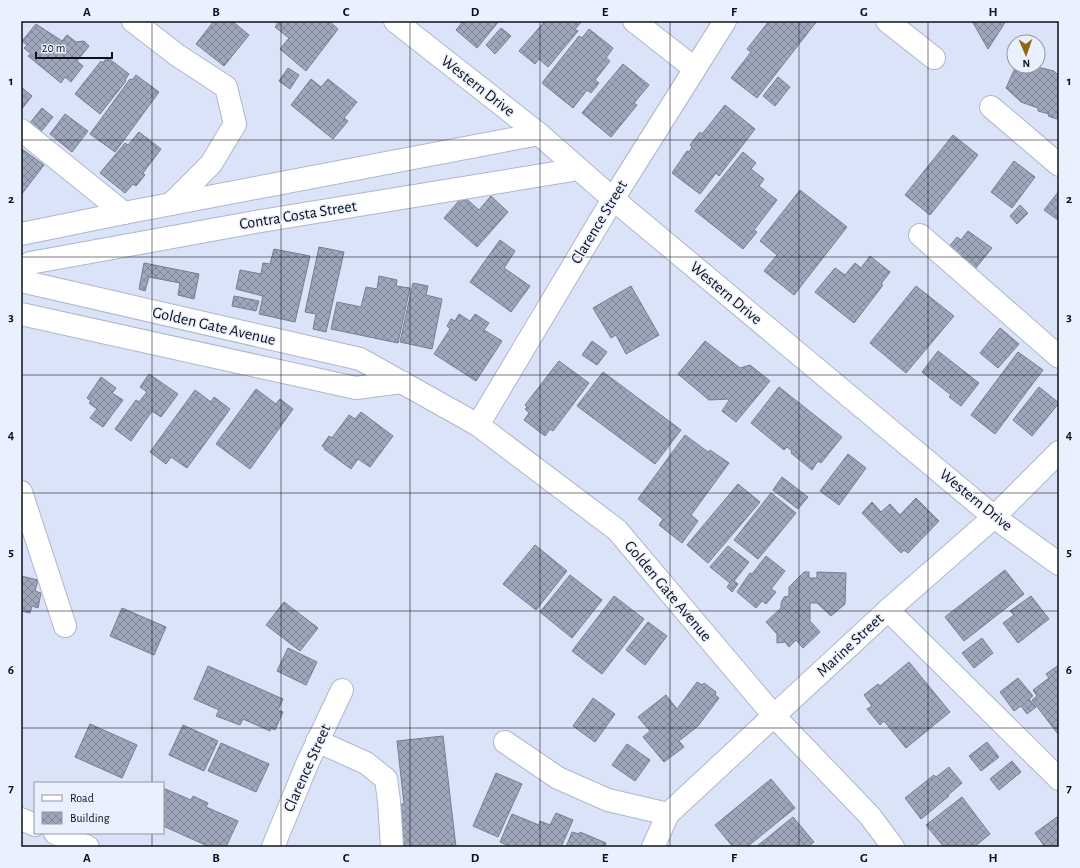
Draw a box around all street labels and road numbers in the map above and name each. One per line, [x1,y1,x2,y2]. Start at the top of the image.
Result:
street label: Western Drive [438,52,518,120]
street label: Clarence Street [568,178,630,266]
street label: Contra Costa Street [238,198,358,232]
street label: Western Drive [687,258,765,328]
street label: Golden Gate Avenue [151,304,277,348]
street label: Western Drive [937,466,1015,534]
street label: Golden Gate Avenue [621,538,715,644]
street label: Marine Street [814,610,886,680]
street label: Clarence Street [281,722,333,814]

